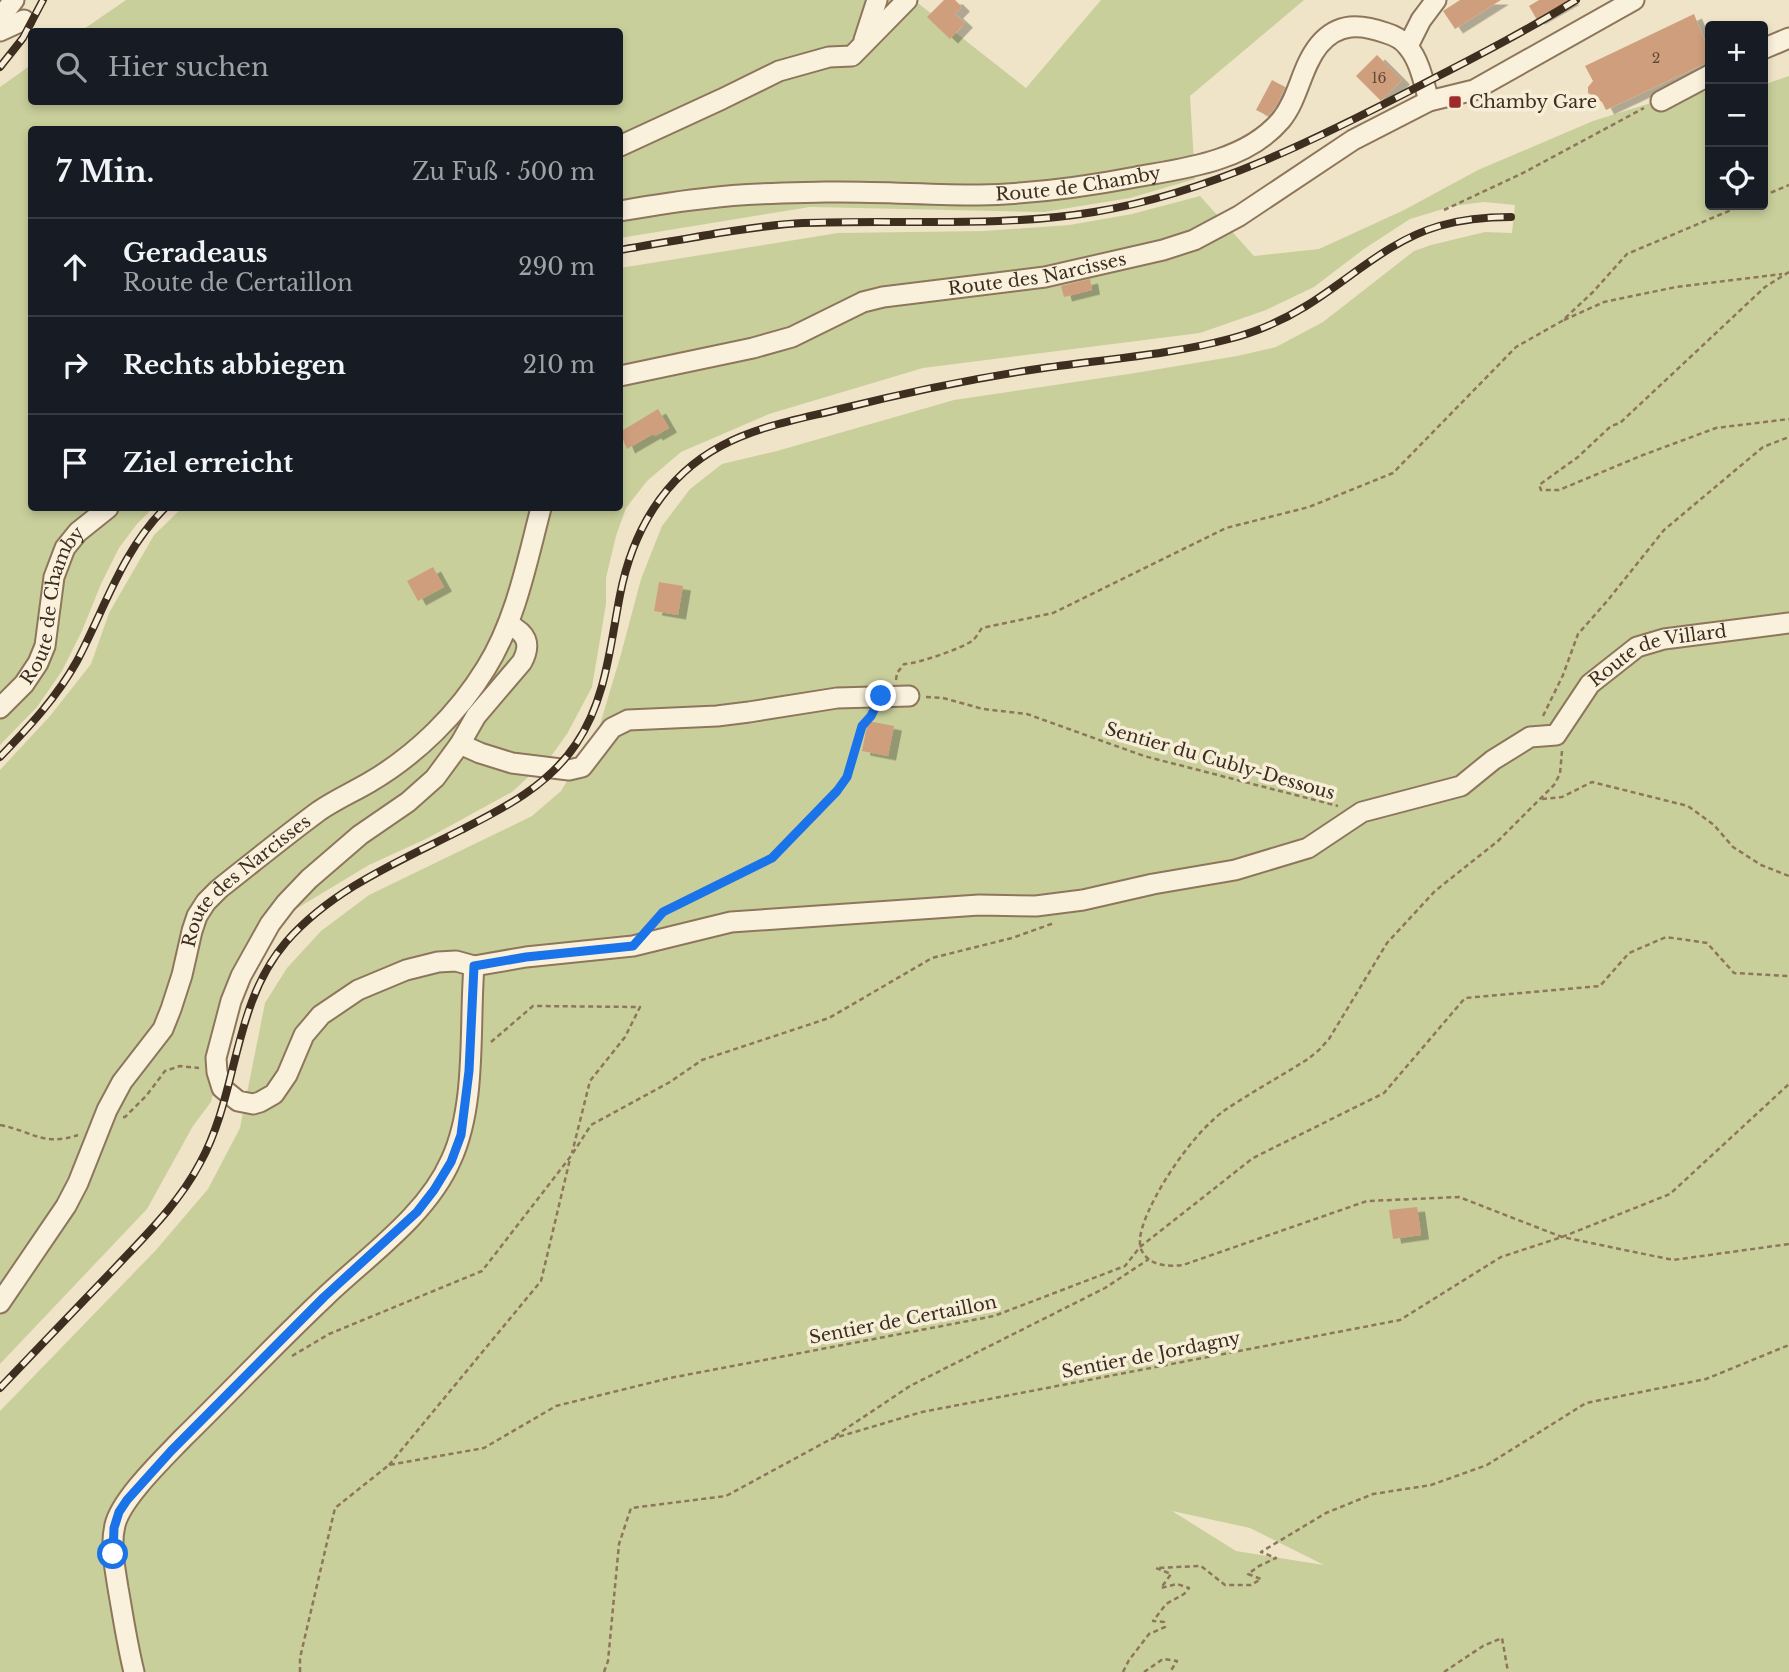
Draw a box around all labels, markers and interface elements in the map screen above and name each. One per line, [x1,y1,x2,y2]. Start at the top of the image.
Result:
map controls [1705,21,1768,210]
button: + [1705,21,1768,84]
search box [28,28,623,105]
icon: search [52,48,90,86]
house number: 2 [1652,49,1660,67]
text: Hier suchen [108,51,269,83]
house number: 16 [1371,69,1387,87]
button: − [1705,84,1768,147]
place label: Chamby Gare [1469,91,1597,113]
marker: Chamby Gare [1447,94,1463,110]
button: locate [1705,147,1768,210]
text: 7 Min. [56,153,154,190]
text: Zu Fuß · 500 m [412,158,595,186]
street label: Route de Chamby [995,162,1163,206]
text: Geradeaus [123,237,268,269]
icon: ahead [56,248,94,286]
street label: Route des Narcisses [947,248,1128,300]
text: 290 m [518,253,595,281]
text: Route de Certaillon [123,269,353,297]
icon: right [56,346,94,384]
text: Rechts abbiegen [123,349,346,381]
text: 210 m [523,351,595,379]
icon: arrive [56,444,94,482]
text: Ziel erreicht [123,447,293,479]
street label: Route de Chamby [16,522,89,689]
street label: Route de Villard [1584,620,1728,692]
route end [865,680,896,711]
street label: Sentier du Cubly-Dessous [1102,718,1338,804]
street label: Route des Narcisses [178,810,315,949]
street label: Sentier de Certaillon [807,1291,999,1349]
street label: Sentier de Jordagny [1060,1327,1243,1383]
route start [97,1538,128,1569]

